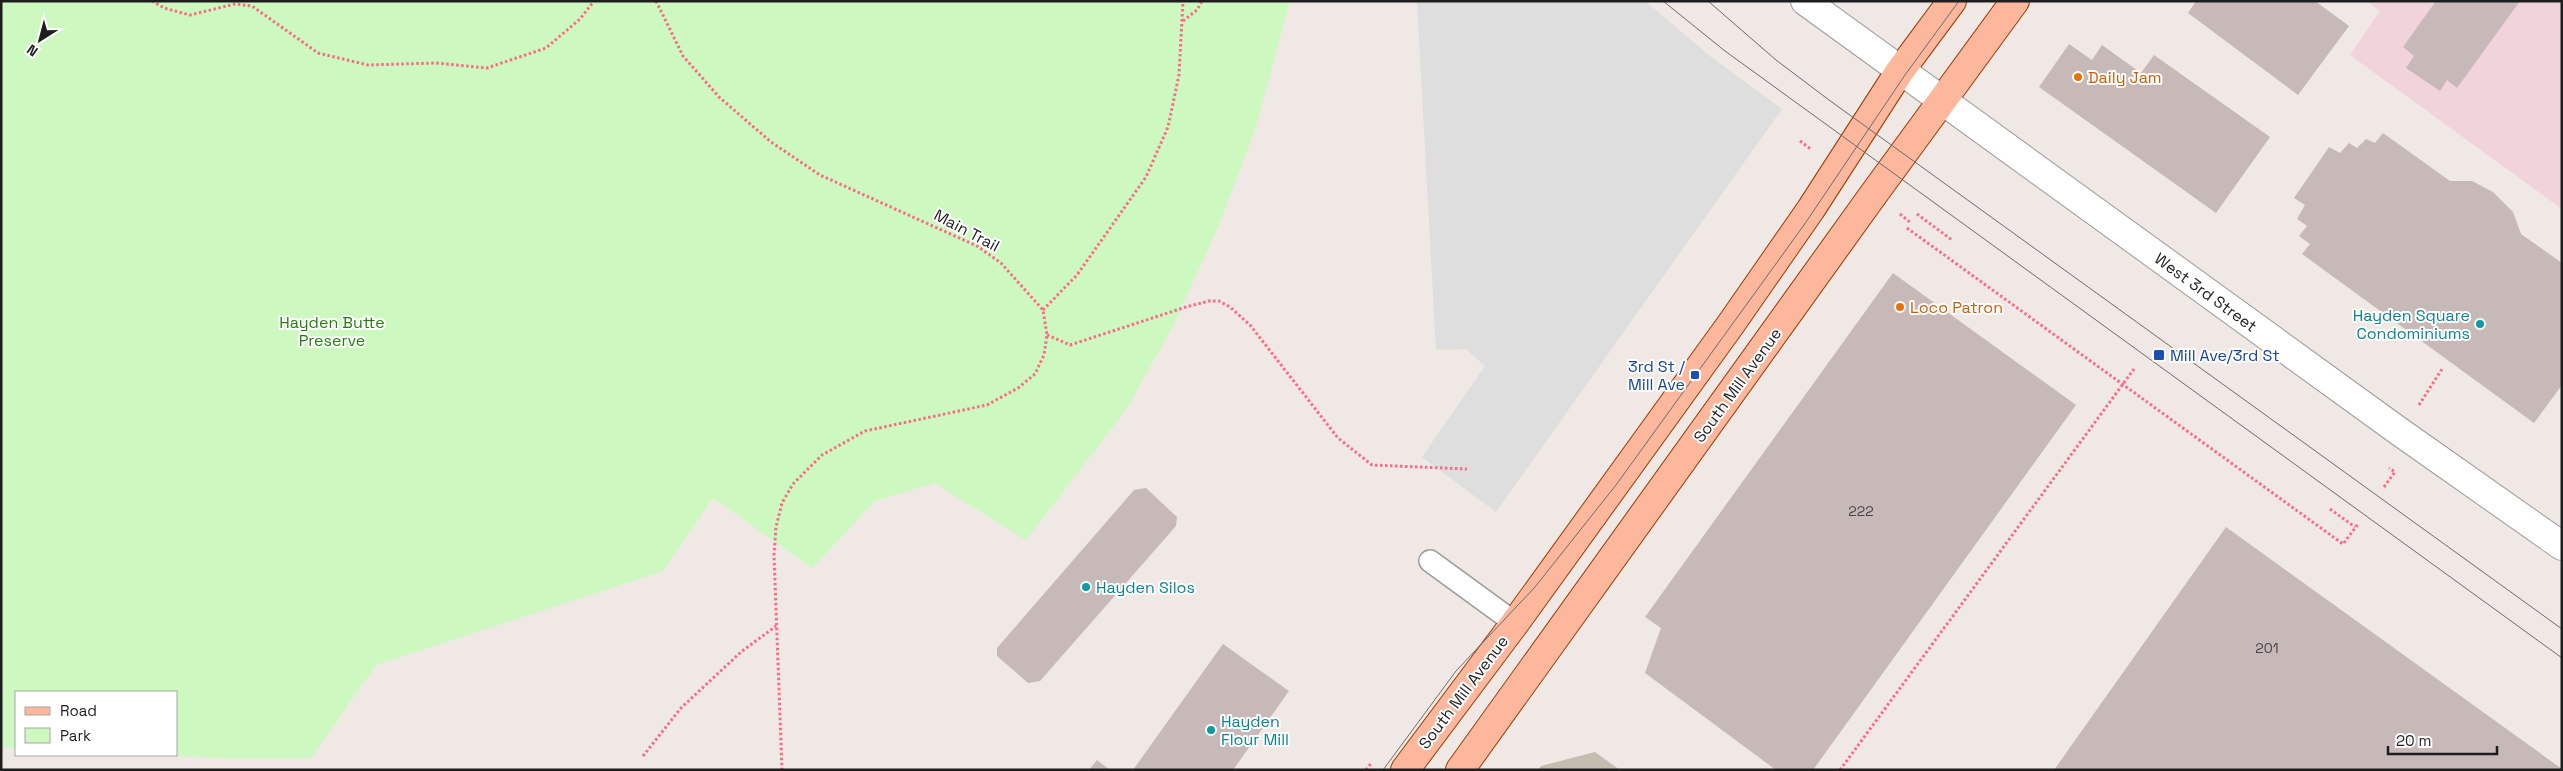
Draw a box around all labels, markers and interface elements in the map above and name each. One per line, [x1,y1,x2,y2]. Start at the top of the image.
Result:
north arrow [15,15,65,65]
text: N [23,40,41,61]
place label: Daily Jam [2088,67,2162,88]
marker: Daily Jam [2072,71,2084,83]
street label: Main Trail [930,204,1003,256]
street label: West 3rd Street [2150,248,2261,337]
place label: Loco Patron [1910,297,2003,318]
marker: Loco Patron [1894,301,1906,313]
place label: Hayden Square Condominiums [2353,305,2470,344]
park label: Hayden Butte Preserve [279,312,385,351]
marker: Hayden Square Condominiums [2474,318,2486,330]
street label: South Mill Avenue [1689,324,1786,447]
place label: Mill Ave/3rd St [2170,345,2280,366]
marker: Mill Ave/3rd St [2152,348,2166,362]
place label: 3rd St / Mill Ave [1628,356,1685,395]
marker: 3rd St / Mill Ave [1689,369,1701,381]
house number: 222 [1848,502,1874,520]
place label: Hayden Silos [1096,577,1195,598]
marker: Hayden Silos [1080,581,1092,593]
street label: South Mill Avenue [1414,631,1513,753]
house number: 201 [2255,639,2279,657]
legend [15,691,178,756]
text: Road [60,701,97,720]
place label: Hayden Flour Mill [1221,711,1289,750]
marker: Hayden Flour Mill [1205,724,1217,736]
scale bar [2388,724,2497,756]
text: Park [60,726,91,745]
text: 20 m [2396,731,2431,750]

